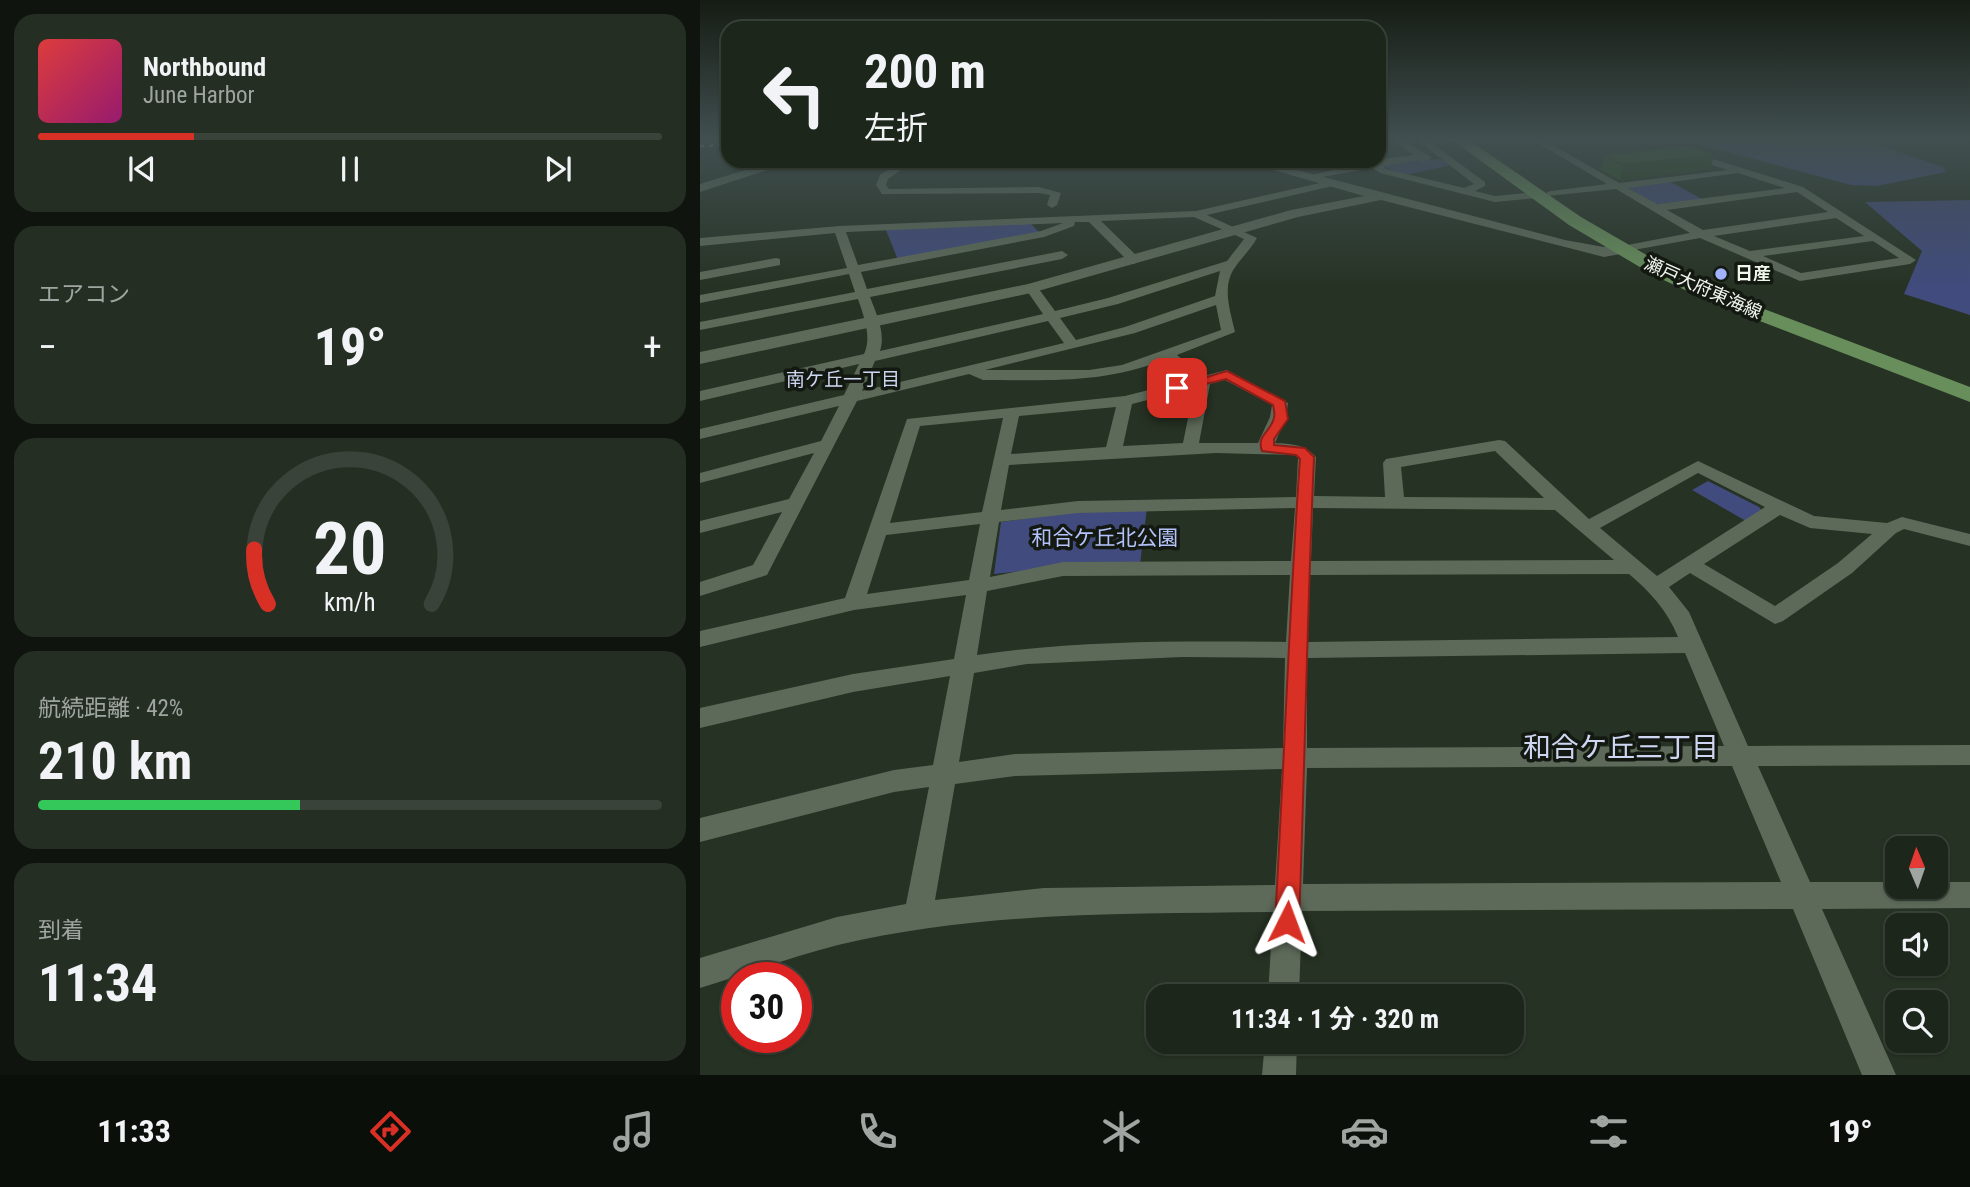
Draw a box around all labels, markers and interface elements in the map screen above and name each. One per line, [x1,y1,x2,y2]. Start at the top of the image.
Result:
text: 200 m [864,43,986,100]
icon: left [749,49,840,140]
text: Northbound [143,52,266,82]
text: June Harbor [143,82,255,109]
text: 左折 [864,109,928,147]
icon: previous [123,150,161,188]
icon: pause [331,150,369,188]
icon: next [539,150,577,188]
street label: 瀬戸大府東海線 [1641,252,1765,323]
place label: 日産 [1735,263,1771,284]
marker: 日産 [1713,266,1729,282]
text: エアコン [38,281,130,308]
text: 19° [314,317,386,378]
text: − [38,325,57,369]
text: + [643,325,662,369]
pin [1147,358,1207,418]
district label: 南ケ丘一丁目 [786,368,900,391]
icon: arrive [1158,369,1196,407]
text: 20 [313,506,387,592]
park label: 和合ケ丘北公園 [1032,526,1179,550]
text: km/h [324,587,376,616]
text: 航続距離 · 42% [38,695,183,722]
text: 210 km [38,731,192,792]
district label: 和合ケ丘三丁目 [1523,731,1719,764]
north arrow [1885,836,1948,900]
map controls [1885,836,1948,1053]
position arrow [1250,885,1324,959]
button: sound [1885,913,1948,976]
text: 到着 [38,917,84,944]
text: 11:34 [38,953,157,1014]
speed limit sign: 30 [721,962,812,1053]
button: search [1885,990,1948,1053]
text: 11:34 · 1 分 · 320 m [1231,1004,1439,1034]
icon: directions [366,1107,415,1156]
icon: music [609,1107,658,1156]
icon: phone [853,1107,902,1156]
icon: climate [1097,1107,1146,1156]
icon: car [1340,1107,1389,1156]
icon: filters [1584,1107,1633,1156]
text: 11:33 [97,1112,171,1150]
text: 19° [1828,1112,1873,1150]

